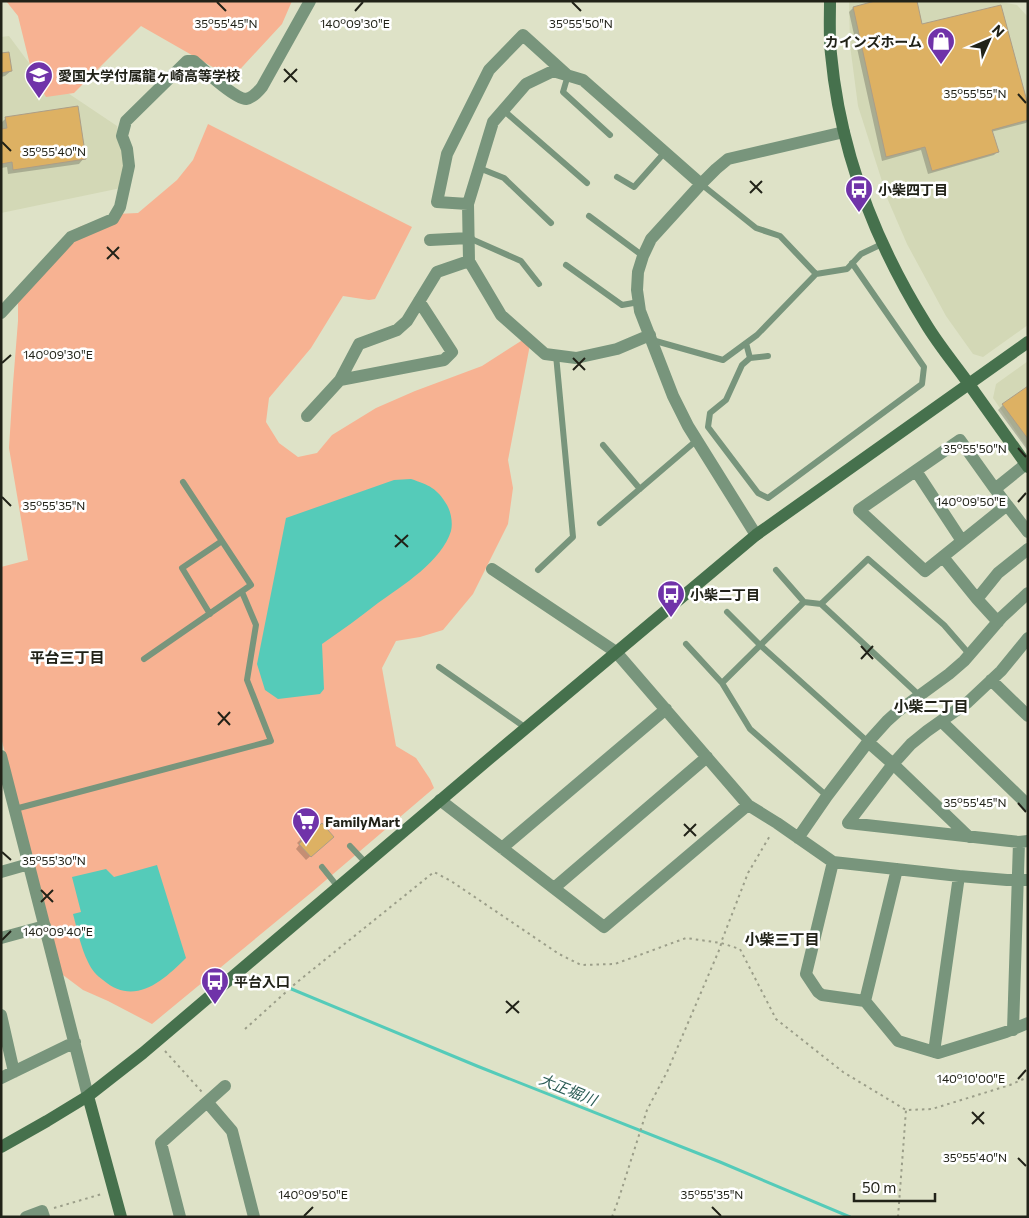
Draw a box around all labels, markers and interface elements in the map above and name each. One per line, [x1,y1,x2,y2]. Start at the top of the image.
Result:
north arrow [964,15,1014,65]
text: 35°55'45"N [194,16,258,30]
text: 140°09'30"E [320,16,390,30]
text: 35°55'50"N [549,16,613,30]
text: N [989,21,1008,40]
shop icon: カインズホーム [926,26,956,65]
place label: カインズホーム [825,33,922,50]
school or university icon: 愛国大学付属龍ヶ崎高等学校 [24,60,54,99]
place label: 愛国大学付属龍ヶ崎高等学校 [58,67,240,84]
text: 35°55'55"N [944,86,1006,100]
text: 35°55'40"N [22,144,86,158]
bus stop icon: 小柴四丁目 [844,174,874,213]
place label: 小柴四丁目 [878,181,948,198]
text: 140°09'30"E [23,347,93,361]
text: 35°55'50"N [943,441,1007,455]
text: 140°09'50"E [936,494,1006,508]
text: 35°55'35"N [23,498,85,512]
bus stop icon: 小柴二丁目 [656,579,686,618]
place label: 小柴二丁目 [690,586,760,603]
district label: 平台三丁目 [29,648,105,666]
district label: 小柴二丁目 [893,697,969,715]
text: 35°55'45"N [943,795,1007,809]
supermarket icon: FamilyMart [291,806,321,845]
place label: FamilyMart [325,813,400,830]
text: 35°55'30"N [22,853,86,867]
text: 140°09'40"E [23,924,93,938]
district label: 小柴三丁目 [744,930,820,948]
bus stop icon: 平台入口 [200,966,230,1005]
place label: 平台入口 [234,973,290,990]
water label: 大正堀川 [537,1069,601,1109]
text: 140°10'00"E [937,1071,1005,1085]
text: 35°55'40"N [943,1150,1007,1164]
scale bar [854,1170,935,1202]
text: 50 m [862,1178,896,1196]
text: 140°09'50"E [278,1187,348,1201]
text: 35°55'35"N [681,1187,743,1201]

